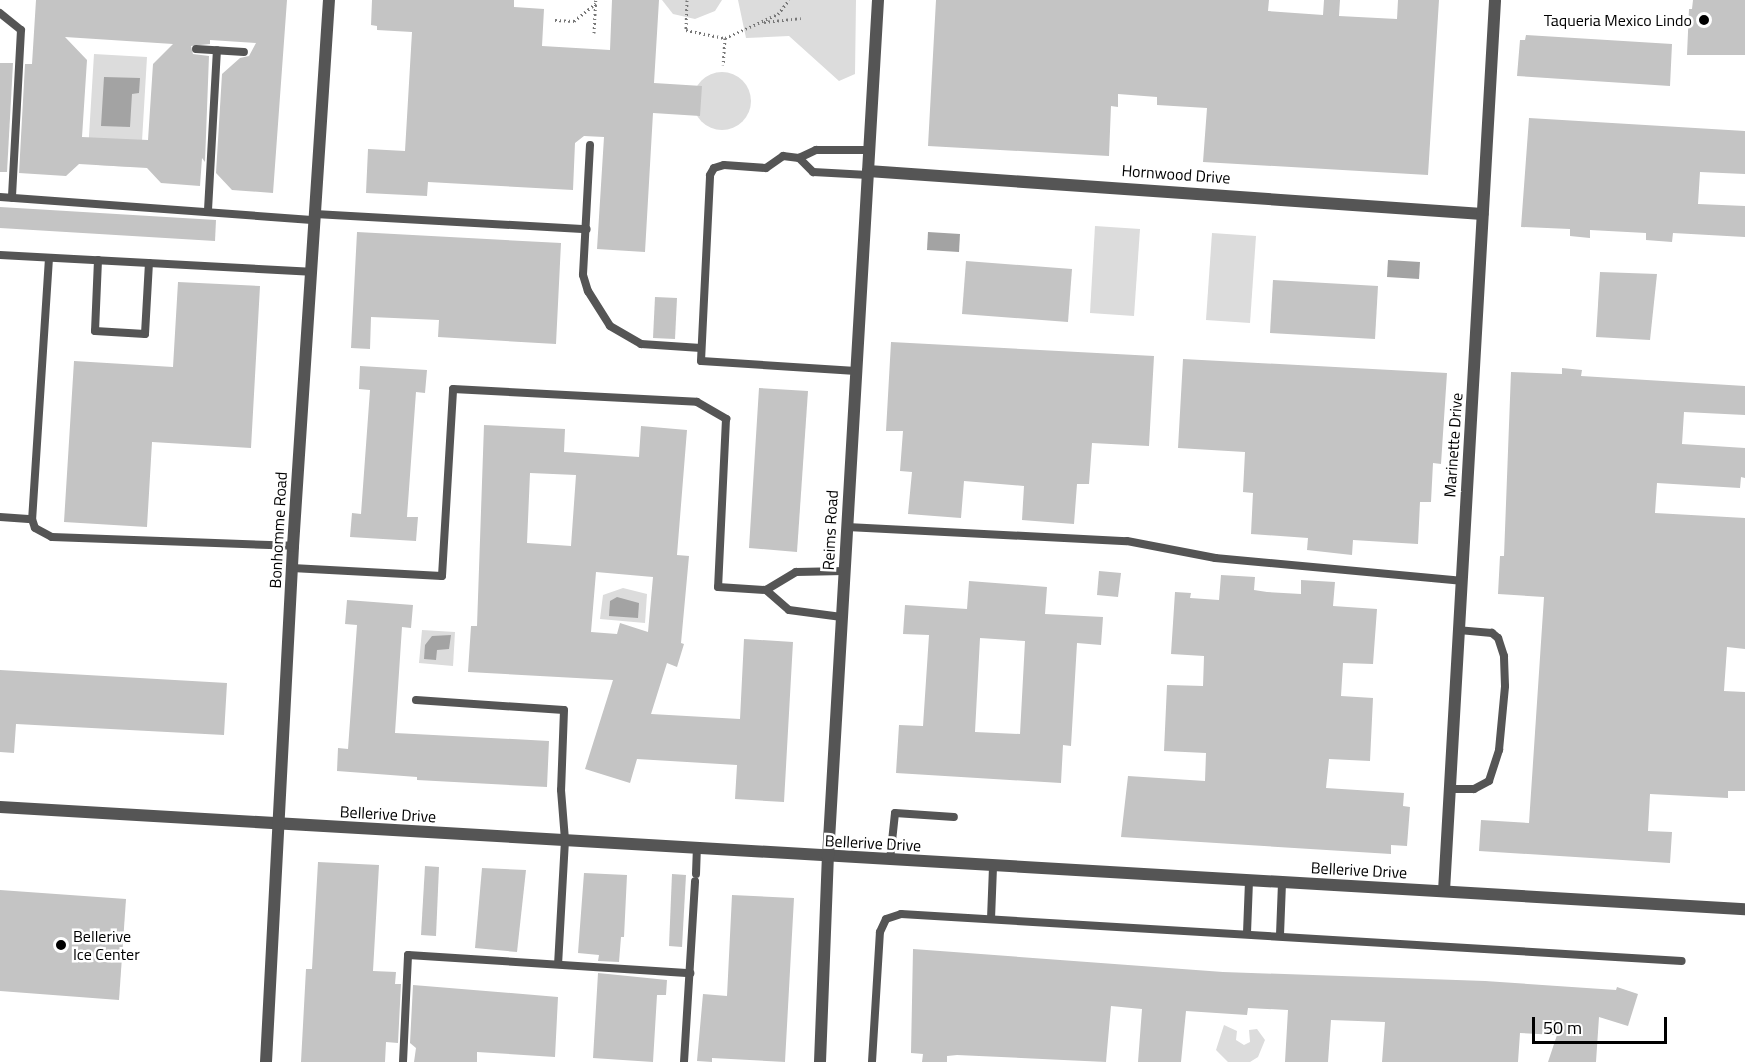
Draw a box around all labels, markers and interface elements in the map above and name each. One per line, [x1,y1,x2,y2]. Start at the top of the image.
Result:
place label: Taqueria Mexico Lindo [1544,10,1692,30]
marker: Taqueria Mexico Lindo [1697,13,1711,27]
street label: Hornwood Drive [1121,161,1231,187]
street label: Marinette Drive [1440,392,1466,498]
street label: Bonhomme Road [265,471,291,589]
street label: Reims Road [818,489,842,571]
street label: Bellerive Drive [339,802,437,826]
street label: Bellerive Drive [824,831,922,855]
street label: Bellerive Drive [1310,858,1408,882]
place label: Bellerive Ice Center [73,926,140,964]
marker: Bellerive Ice Center [54,938,68,952]
scale bar [1535,1005,1670,1043]
text: 50 m [1543,1014,1582,1041]

